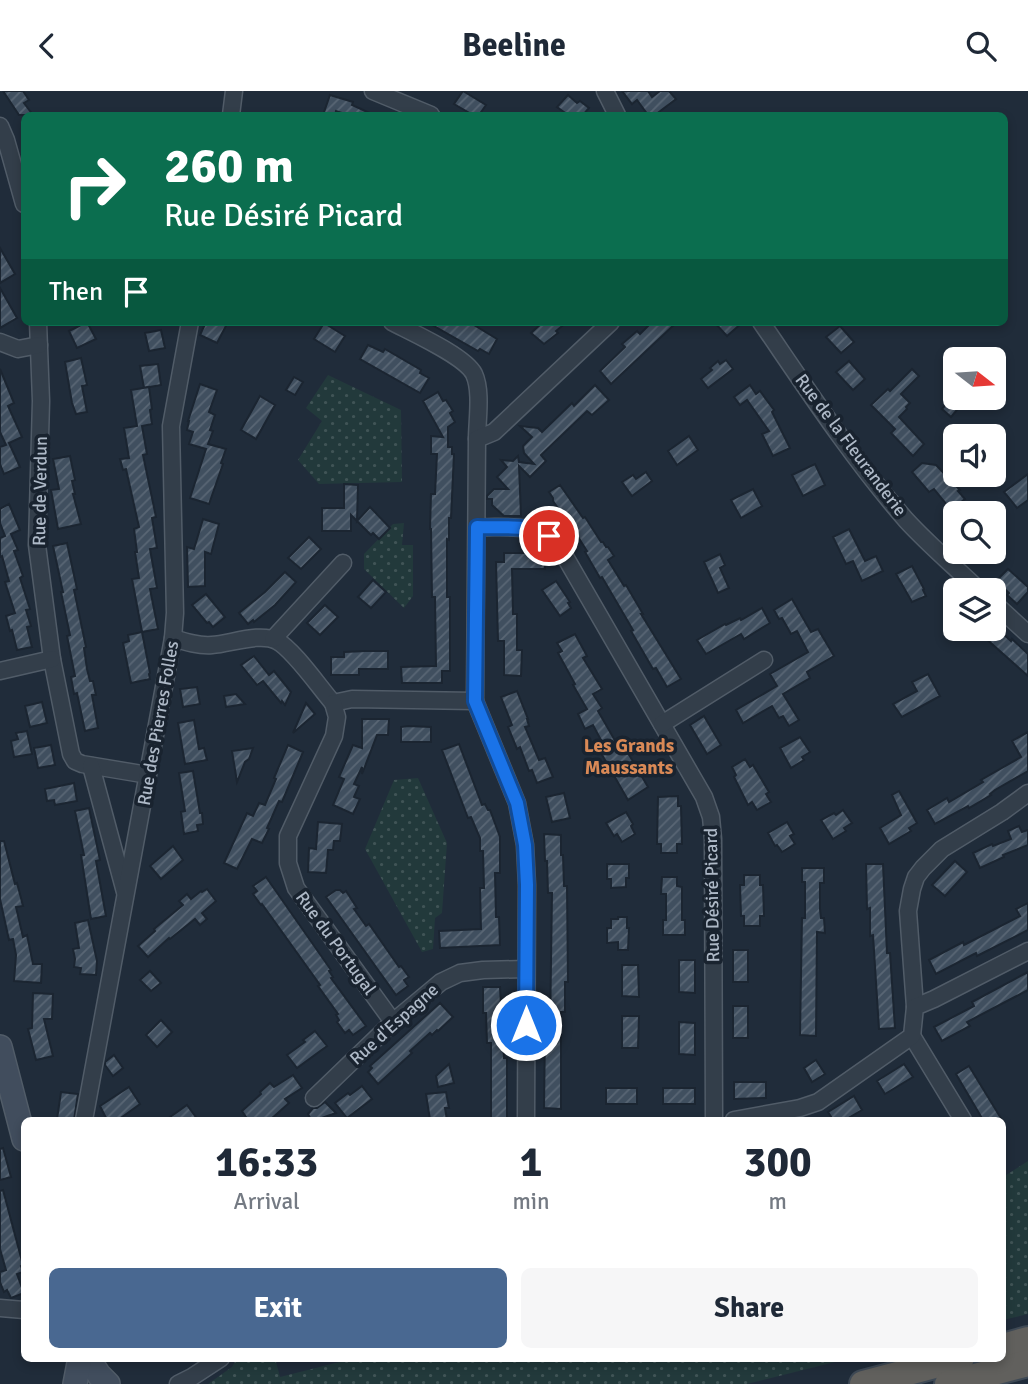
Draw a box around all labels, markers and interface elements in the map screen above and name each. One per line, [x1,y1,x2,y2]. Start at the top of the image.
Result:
text: Beeline [462,26,566,65]
icon: back [28,27,66,65]
icon: search [962,27,1000,65]
text: 260 m [164,136,294,196]
icon: right [49,140,140,231]
text: Rue Désiré Picard [164,196,403,235]
icon: arrive [117,273,155,311]
text: Then [49,276,103,308]
north arrow [943,347,1006,409]
map controls [943,347,1006,641]
street label: Rue de la Fleuranderie [790,370,912,520]
button: sound [943,424,1006,487]
street label: Rue de Verdun [28,436,52,546]
button: search [943,501,1006,564]
pin [519,506,579,566]
icon: arrive [530,517,568,555]
button: layers [943,578,1006,641]
street label: Rue des Pierres Folles [133,639,183,807]
district label: Les Grands Maussants [584,734,674,780]
street label: Rue Désiré Picard [700,828,724,962]
street label: Rue du Portugal [291,887,381,999]
street label: Rue d'Espagne [345,979,443,1069]
position arrow [489,988,563,1062]
text: 16:33 [215,1137,318,1188]
text: 1 [520,1137,542,1188]
text: 300 [744,1137,812,1188]
text: Arrival [234,1187,300,1216]
text: min [512,1187,550,1216]
text: m [769,1187,787,1216]
button: Exit [49,1268,507,1348]
button: Share [521,1268,978,1348]

